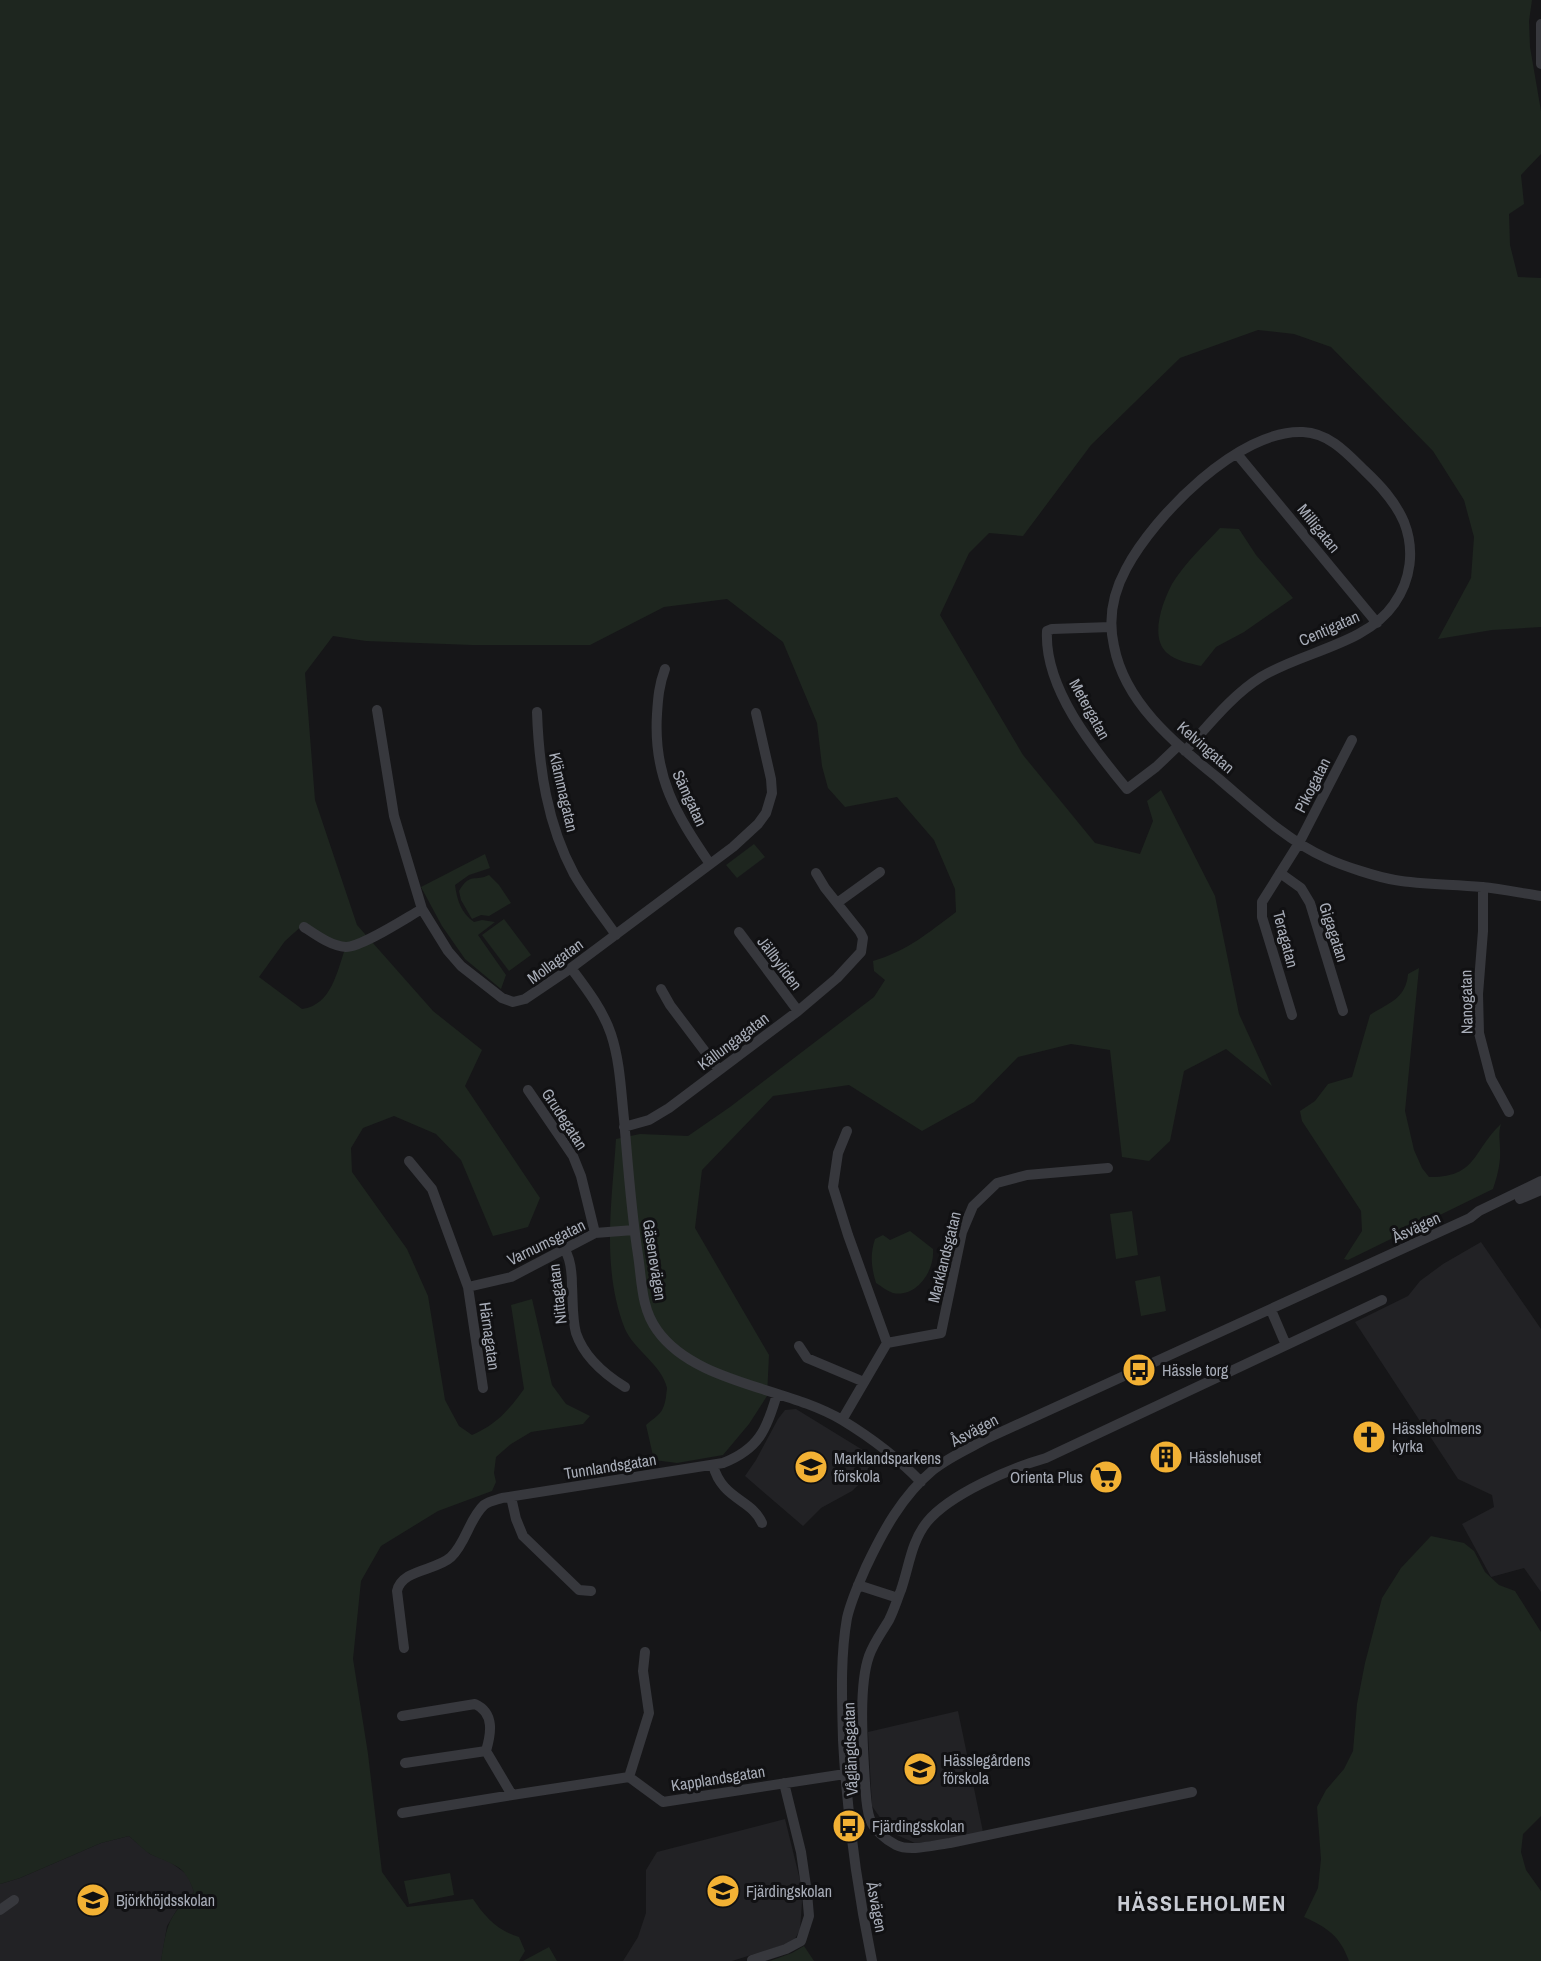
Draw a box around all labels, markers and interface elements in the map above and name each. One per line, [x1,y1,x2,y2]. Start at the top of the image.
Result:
street label: Milligatan [1293,499,1345,557]
street label: Centigatan [1295,605,1363,651]
street label: Metergatan [1064,675,1116,743]
street label: Kelvingatan [1173,716,1239,778]
street label: Klämmagatan [544,750,584,834]
street label: Pikogatan [1289,754,1335,816]
street label: Sämgatan [667,766,713,830]
street label: Gigagatan [1314,899,1354,965]
street label: Teragatan [1268,908,1304,970]
street label: Jällbyliden [753,932,807,994]
street label: Mollagatan [523,933,587,989]
street label: Nanogatan [1454,970,1478,1034]
street label: Källungagatan [693,1007,773,1075]
street label: Grudegatan [537,1084,593,1154]
street label: Åsvägen [1387,1206,1444,1248]
street label: Marklandsgatan [922,1209,966,1305]
street label: Varnumsgatan [503,1214,589,1270]
street label: Gäsenevägen [638,1218,672,1302]
street label: Nittagatan [542,1263,572,1325]
street label: Härnagatan [474,1301,506,1371]
bus stop icon: Hässle torg [1121,1352,1157,1388]
place label: Hässle torg [1162,1359,1229,1381]
street label: Åsvägen [945,1408,1002,1452]
place label: Hässleholmens kyrka [1392,1417,1482,1457]
church icon: Hässleholmens kyrka [1351,1419,1387,1455]
building icon: Hässlehuset [1148,1439,1184,1475]
place label: Hässlehuset [1189,1446,1262,1468]
place label: Marklandsparkens förskola [834,1447,941,1487]
street label: Tunnlandsgatan [562,1448,658,1484]
school or university icon: Marklandsparkens förskola [793,1449,829,1485]
supermarket icon: Orienta Plus [1088,1459,1124,1495]
place label: Orienta Plus [1010,1466,1083,1488]
street label: Våglängdsgatan [837,1702,863,1796]
place label: Hässlegårdens förskola [943,1749,1031,1789]
school or university icon: Hässlegårdens förskola [902,1751,938,1787]
street label: Kapplandsgatan [669,1760,767,1796]
bus stop icon: Fjärdingsskolan [831,1808,867,1844]
place label: Fjärdingsskolan [872,1815,965,1837]
school or university icon: Fjärdingskolan [705,1873,741,1909]
street label: Åsvägen [861,1879,893,1934]
place label: Fjärdingskolan [746,1880,832,1902]
school or university icon: Björkhöjdsskolan [75,1882,111,1918]
district label: HÄSSLEHOLMEN [1117,1888,1287,1918]
place label: Björkhöjdsskolan [116,1889,215,1911]

